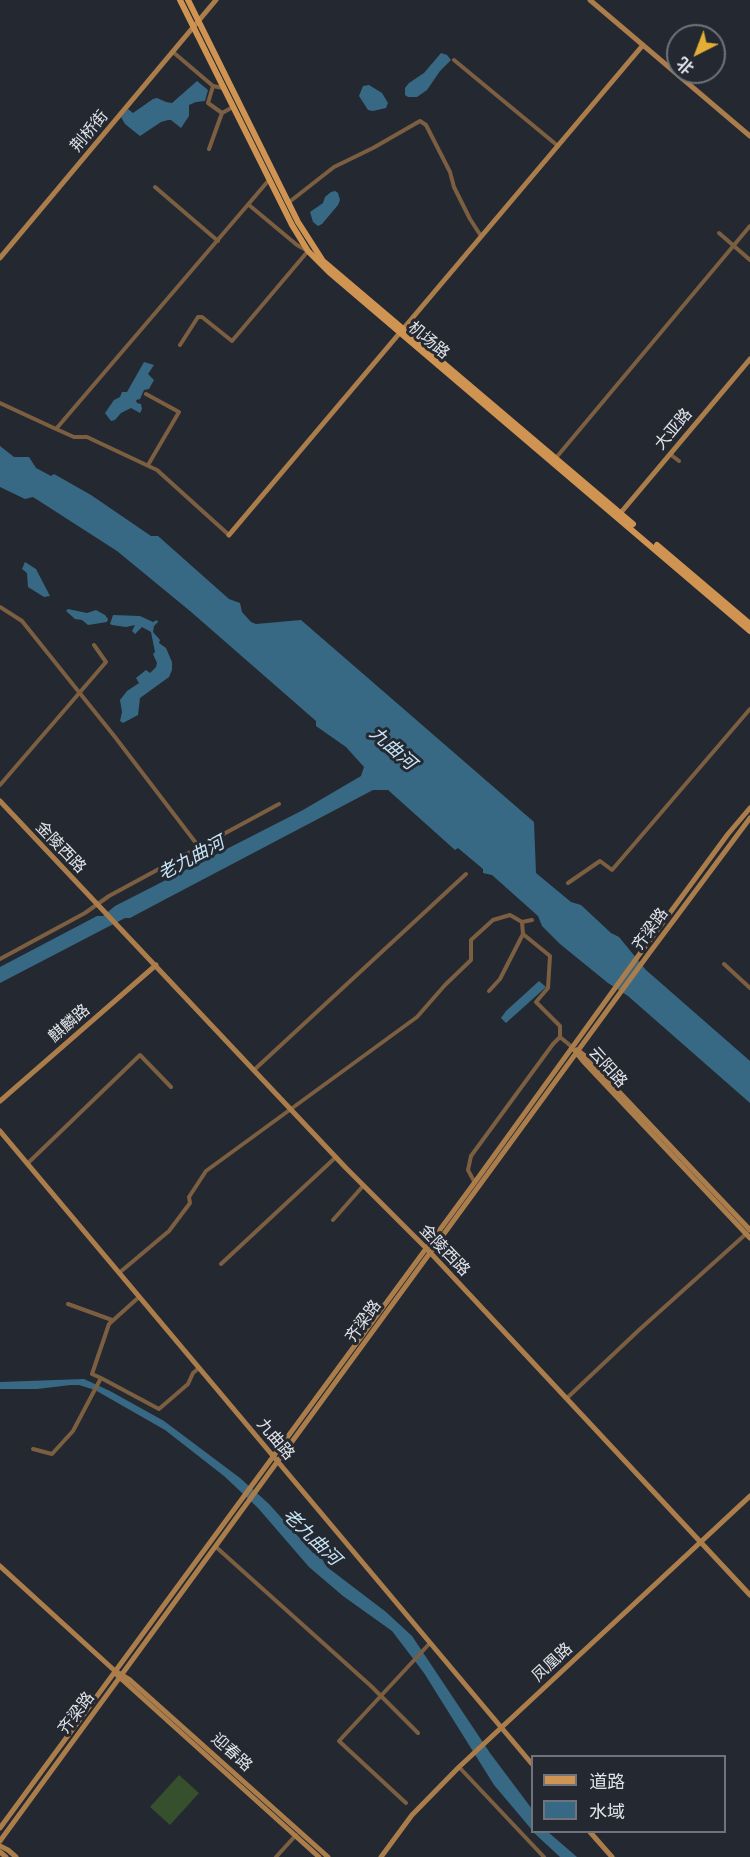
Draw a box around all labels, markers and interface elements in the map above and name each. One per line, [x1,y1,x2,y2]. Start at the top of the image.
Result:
north arrow [666,24,726,84]
text: 北 [673,54,697,79]
street label: 荆桥街 [66,106,112,156]
street label: 机场路 [404,317,454,363]
street label: 大亚路 [650,404,696,454]
water label: 九曲河 [366,722,420,774]
street label: 金陵西路 [32,817,90,877]
water label: 老九曲河 [154,832,228,884]
street label: 齐梁路 [628,904,672,954]
street label: 麒麟路 [45,1000,93,1046]
street label: 云阳路 [585,1043,631,1091]
street label: 金陵西路 [416,1220,474,1280]
street label: 齐梁路 [341,1296,385,1346]
street label: 九曲路 [253,1414,299,1464]
water label: 老九曲河 [279,1504,345,1570]
street label: 凤凰路 [528,1639,576,1685]
street label: 齐梁路 [54,1688,98,1738]
street label: 迎春路 [208,1729,256,1775]
legend [531,1755,726,1833]
text: 道路 [589,1770,625,1792]
text: 水域 [589,1800,625,1822]

